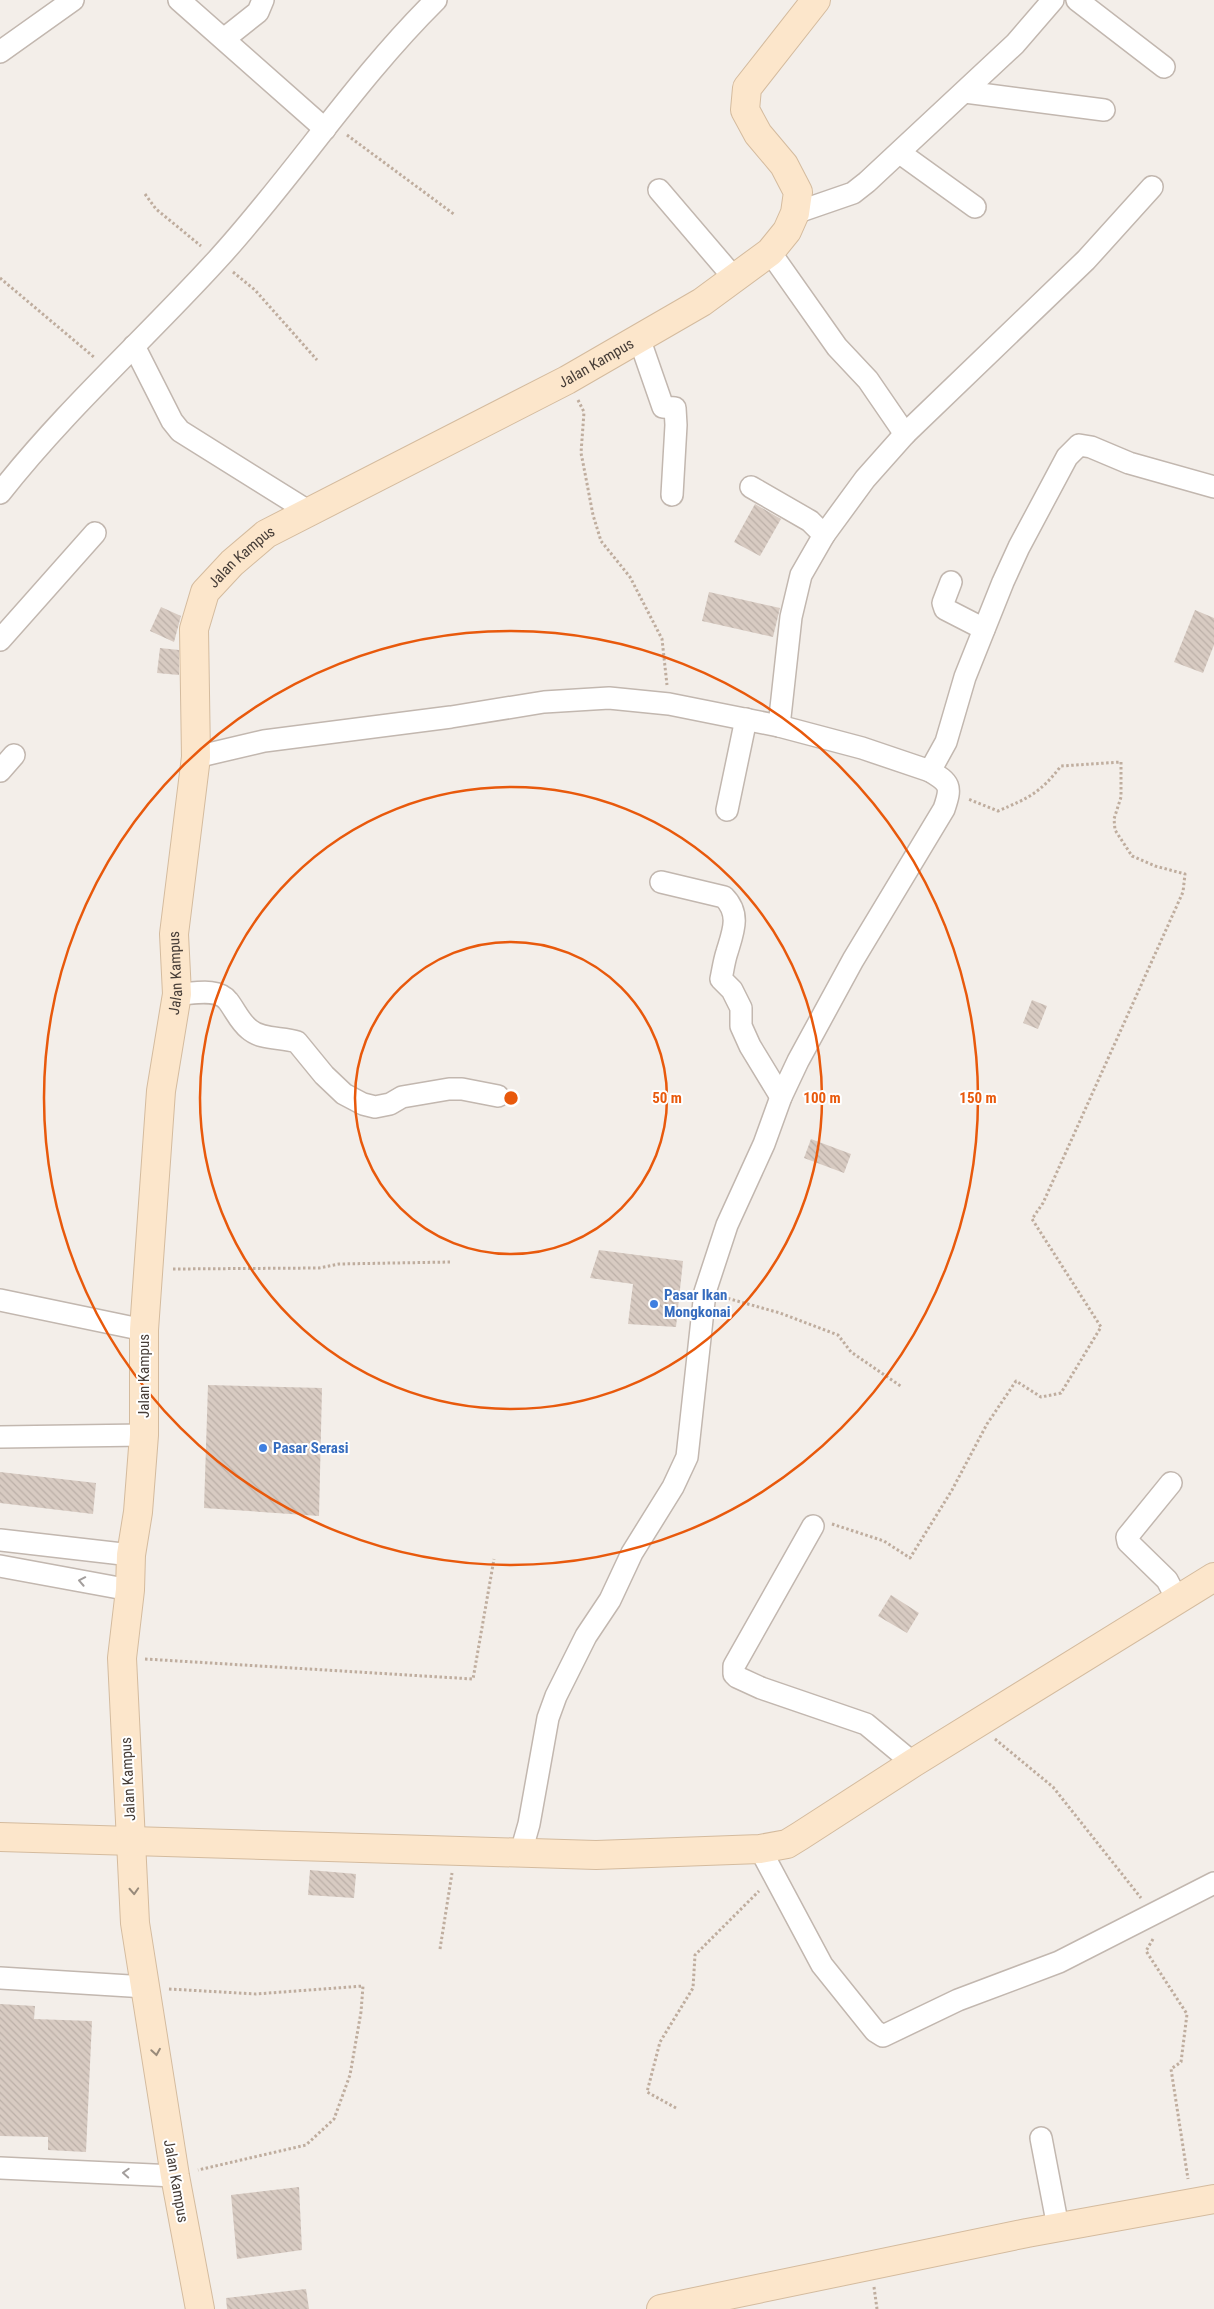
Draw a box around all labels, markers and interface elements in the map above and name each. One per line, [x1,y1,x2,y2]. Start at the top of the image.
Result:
street label: Jalan Kampus [555,334,637,392]
street label: Jalan Kampus [205,522,278,592]
street label: Jalan Kampus [165,930,186,1016]
centre of rings [502,1089,520,1107]
text: 50 m [652,1089,682,1107]
text: 100 m [803,1089,841,1107]
text: 150 m [959,1089,997,1107]
place label: Pasar Ikan Mongkonai [664,1286,731,1321]
marker: Pasar Ikan Mongkonai [648,1298,660,1310]
street label: Jalan Kampus [135,1334,153,1418]
place label: Pasar Serasi [273,1439,349,1457]
marker: Pasar Serasi [257,1442,269,1454]
one-way arrow [78,1576,87,1587]
street label: Jalan Kampus [117,1736,139,1821]
one-way arrow [128,1887,139,1895]
one-way arrow [150,2047,160,2056]
street label: Jalan Kampus [160,2138,192,2224]
one-way arrow [122,2167,130,2178]

